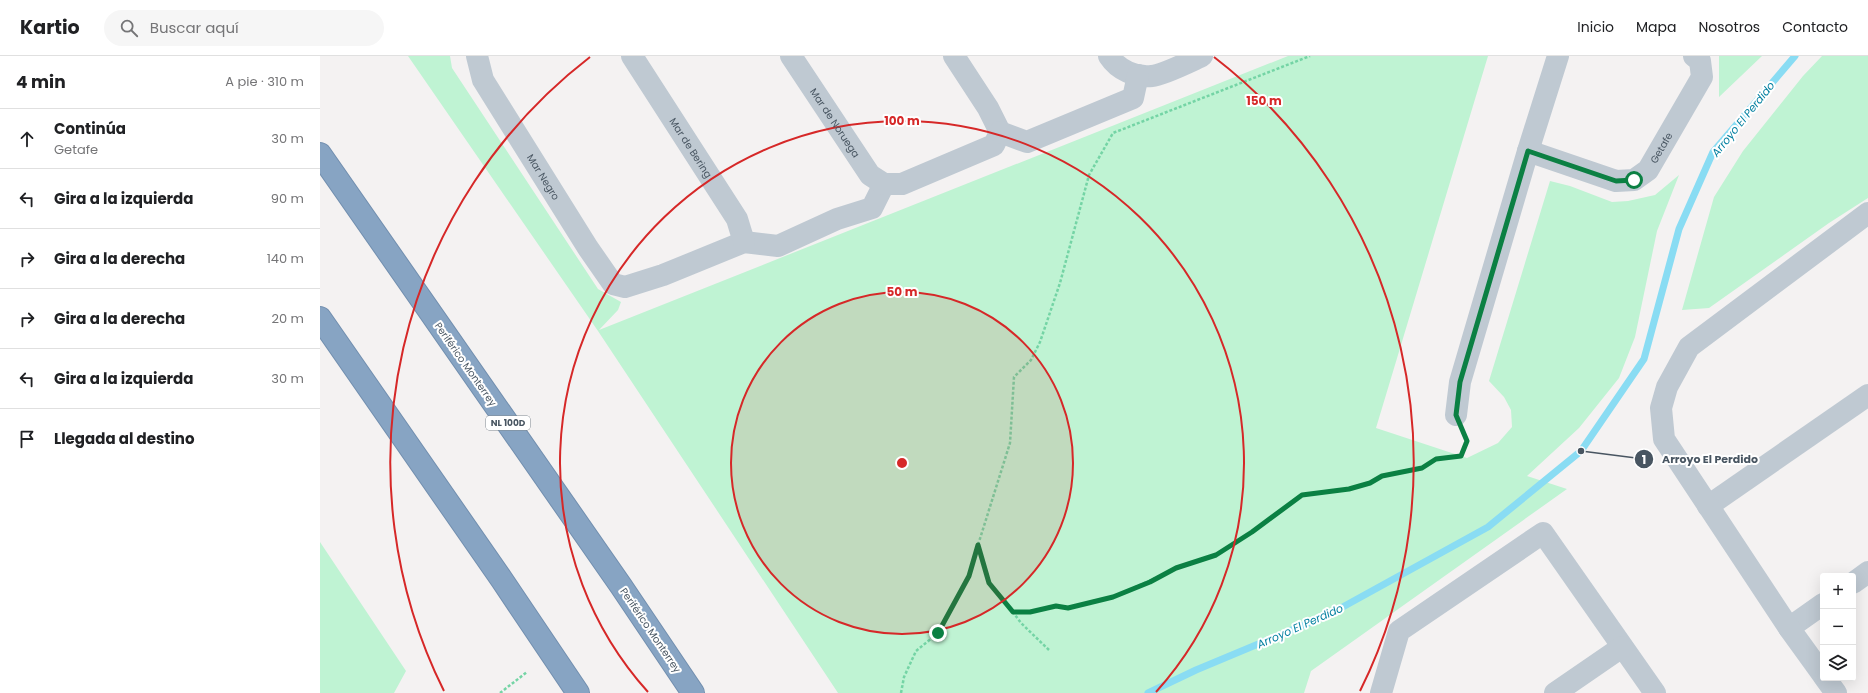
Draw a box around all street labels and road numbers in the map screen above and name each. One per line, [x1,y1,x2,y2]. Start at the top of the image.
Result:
street label: Mar de Noruega [806,85,863,161]
street label: Mar de Bering [666,115,716,181]
street label: Getafe [1646,130,1676,166]
street label: Mar Negro [523,151,563,203]
street label: Periférico Monterrey [431,319,500,410]
road number: NL 100D [486,416,530,430]
street label: Periférico Monterrey [617,585,685,676]

